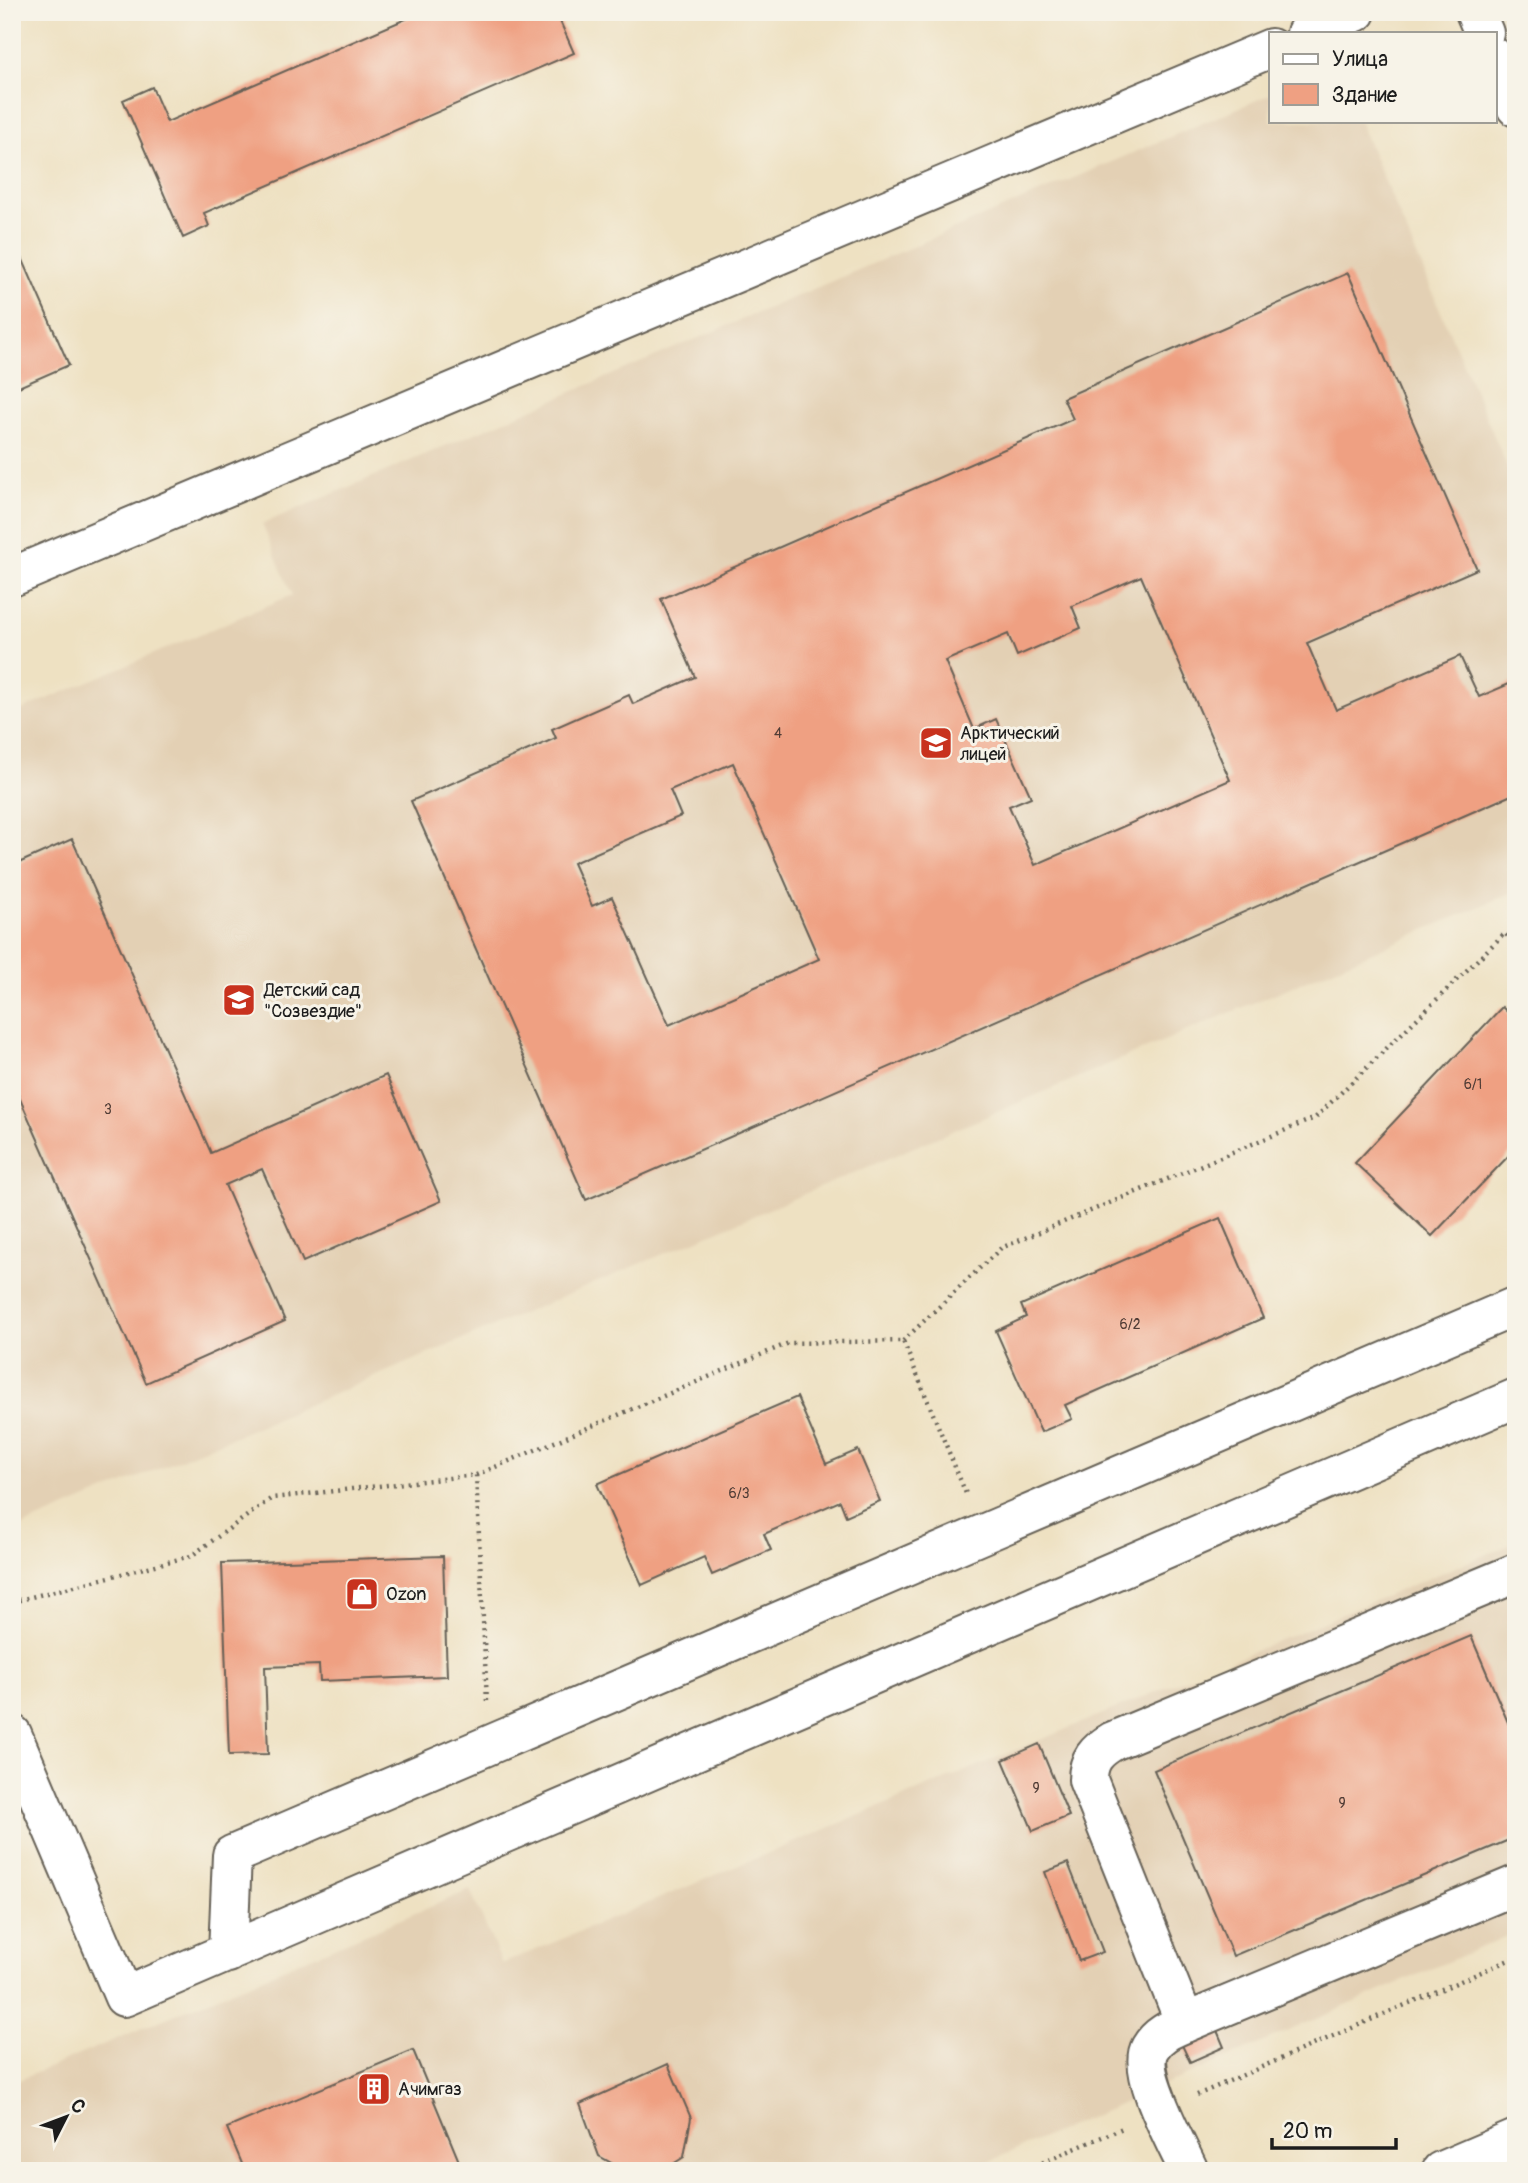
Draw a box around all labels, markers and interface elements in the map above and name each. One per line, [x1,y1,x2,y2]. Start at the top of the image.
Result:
legend [1269,32,1496,122]
text: Улица [1332,46,1388,73]
text: Здание [1332,82,1398,109]
place label: Арктический лицей [960,722,1060,766]
school or university icon: Арктический лицей [917,724,955,762]
house number: 4 [774,725,782,742]
place label: Детский сад "Созвездие" [263,979,362,1023]
school or university icon: Детский сад "Созвездие" [220,981,258,1019]
house number: 6/1 [1464,1076,1482,1093]
house number: 3 [104,1101,112,1118]
house number: 6/2 [1120,1316,1141,1333]
house number: 6/3 [729,1485,750,1502]
shop icon: Ozon [343,1575,381,1613]
place label: Ozon [386,1583,426,1606]
house number: 9 [1032,1780,1040,1797]
house number: 9 [1338,1795,1346,1812]
building icon: Ачимгаз [355,2070,393,2108]
place label: Ачимгаз [398,2078,462,2101]
north arrow [32,2082,102,2152]
text: С [65,2094,91,2119]
scale bar [1272,2106,1397,2150]
text: 20 m [1283,2118,1332,2145]

